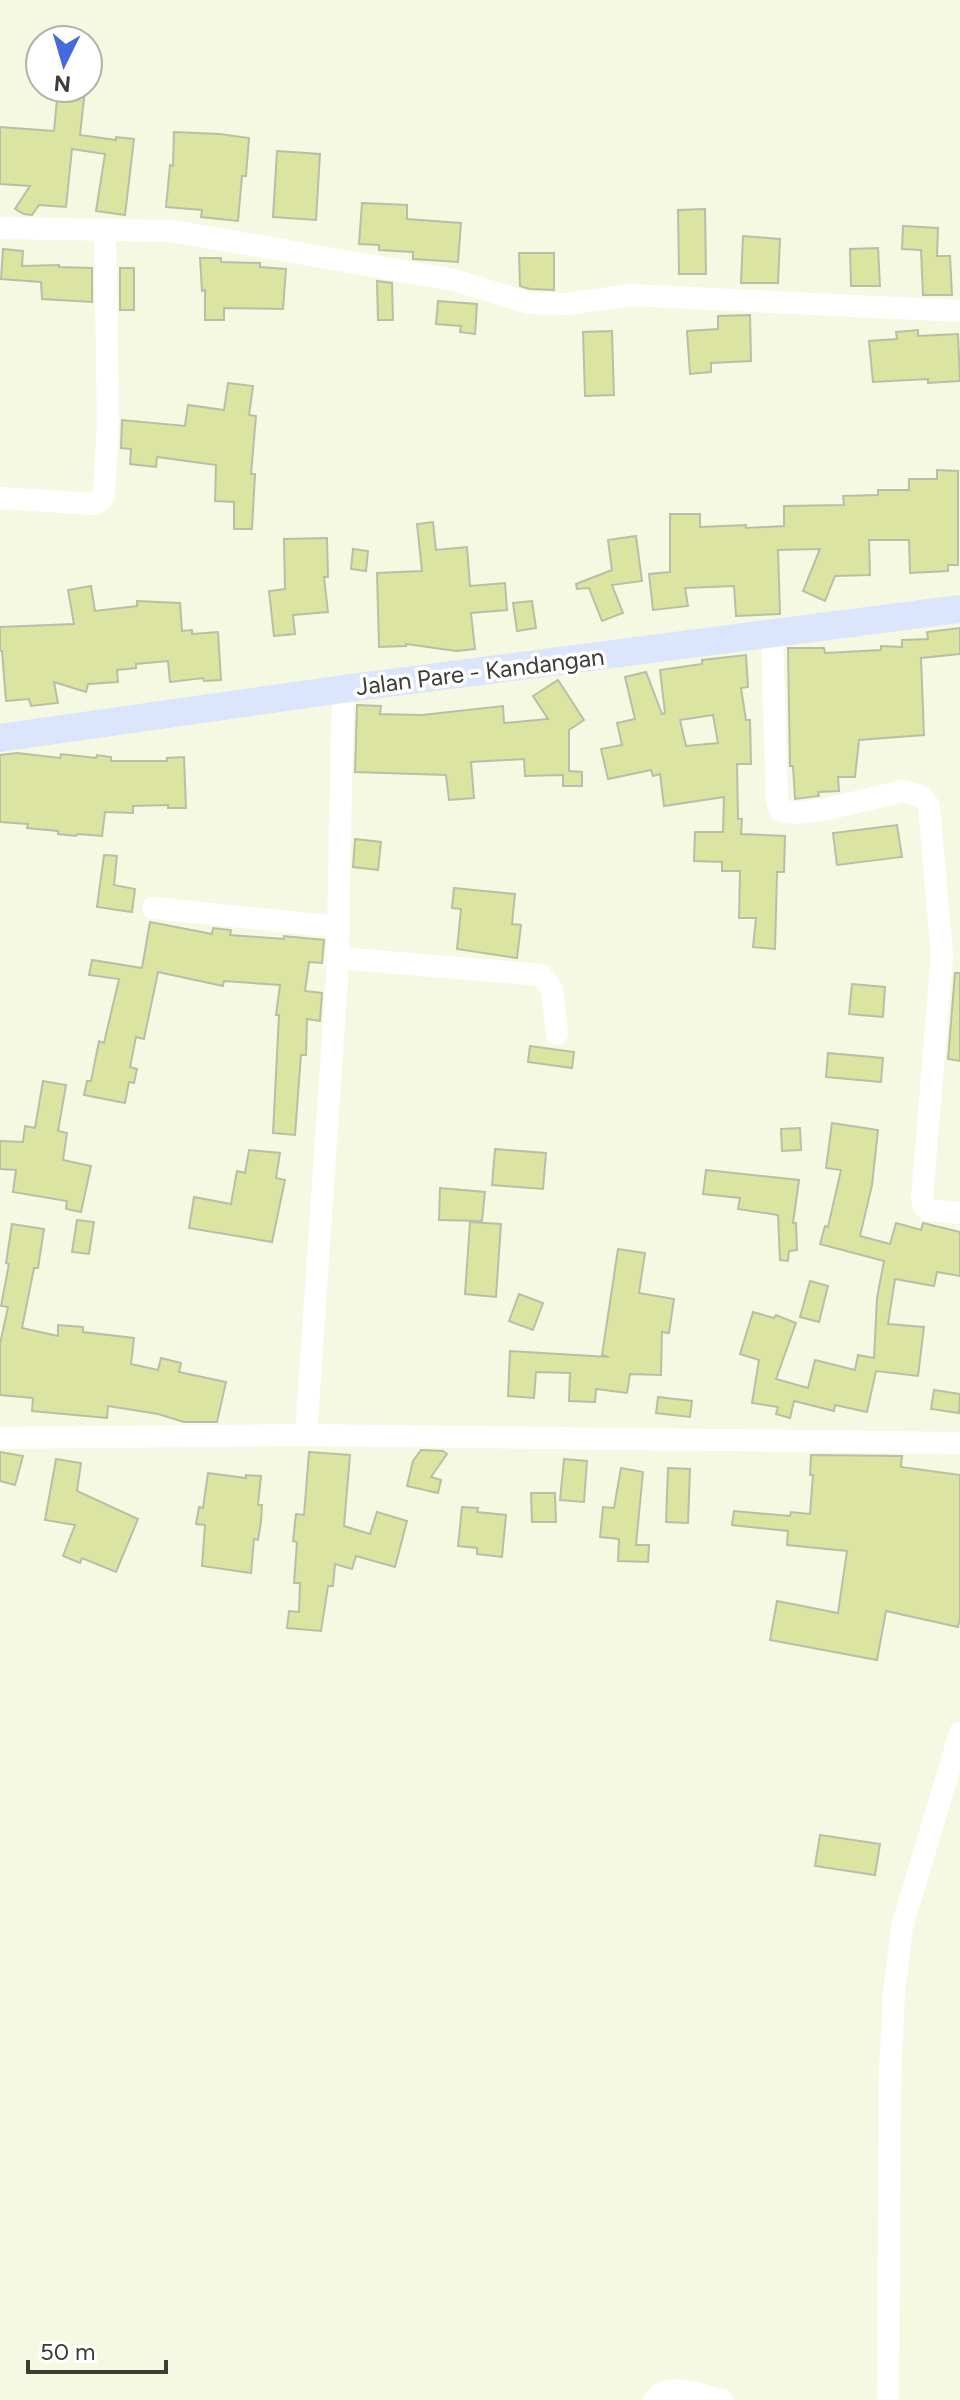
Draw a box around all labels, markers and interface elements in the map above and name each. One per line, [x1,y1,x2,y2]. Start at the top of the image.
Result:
north arrow [24,24,104,104]
text: N [53,69,72,98]
street label: Jalan Pare - Kandangan [354,642,606,701]
scale bar [28,2324,166,2374]
text: 50 m [40,2337,96,2366]

